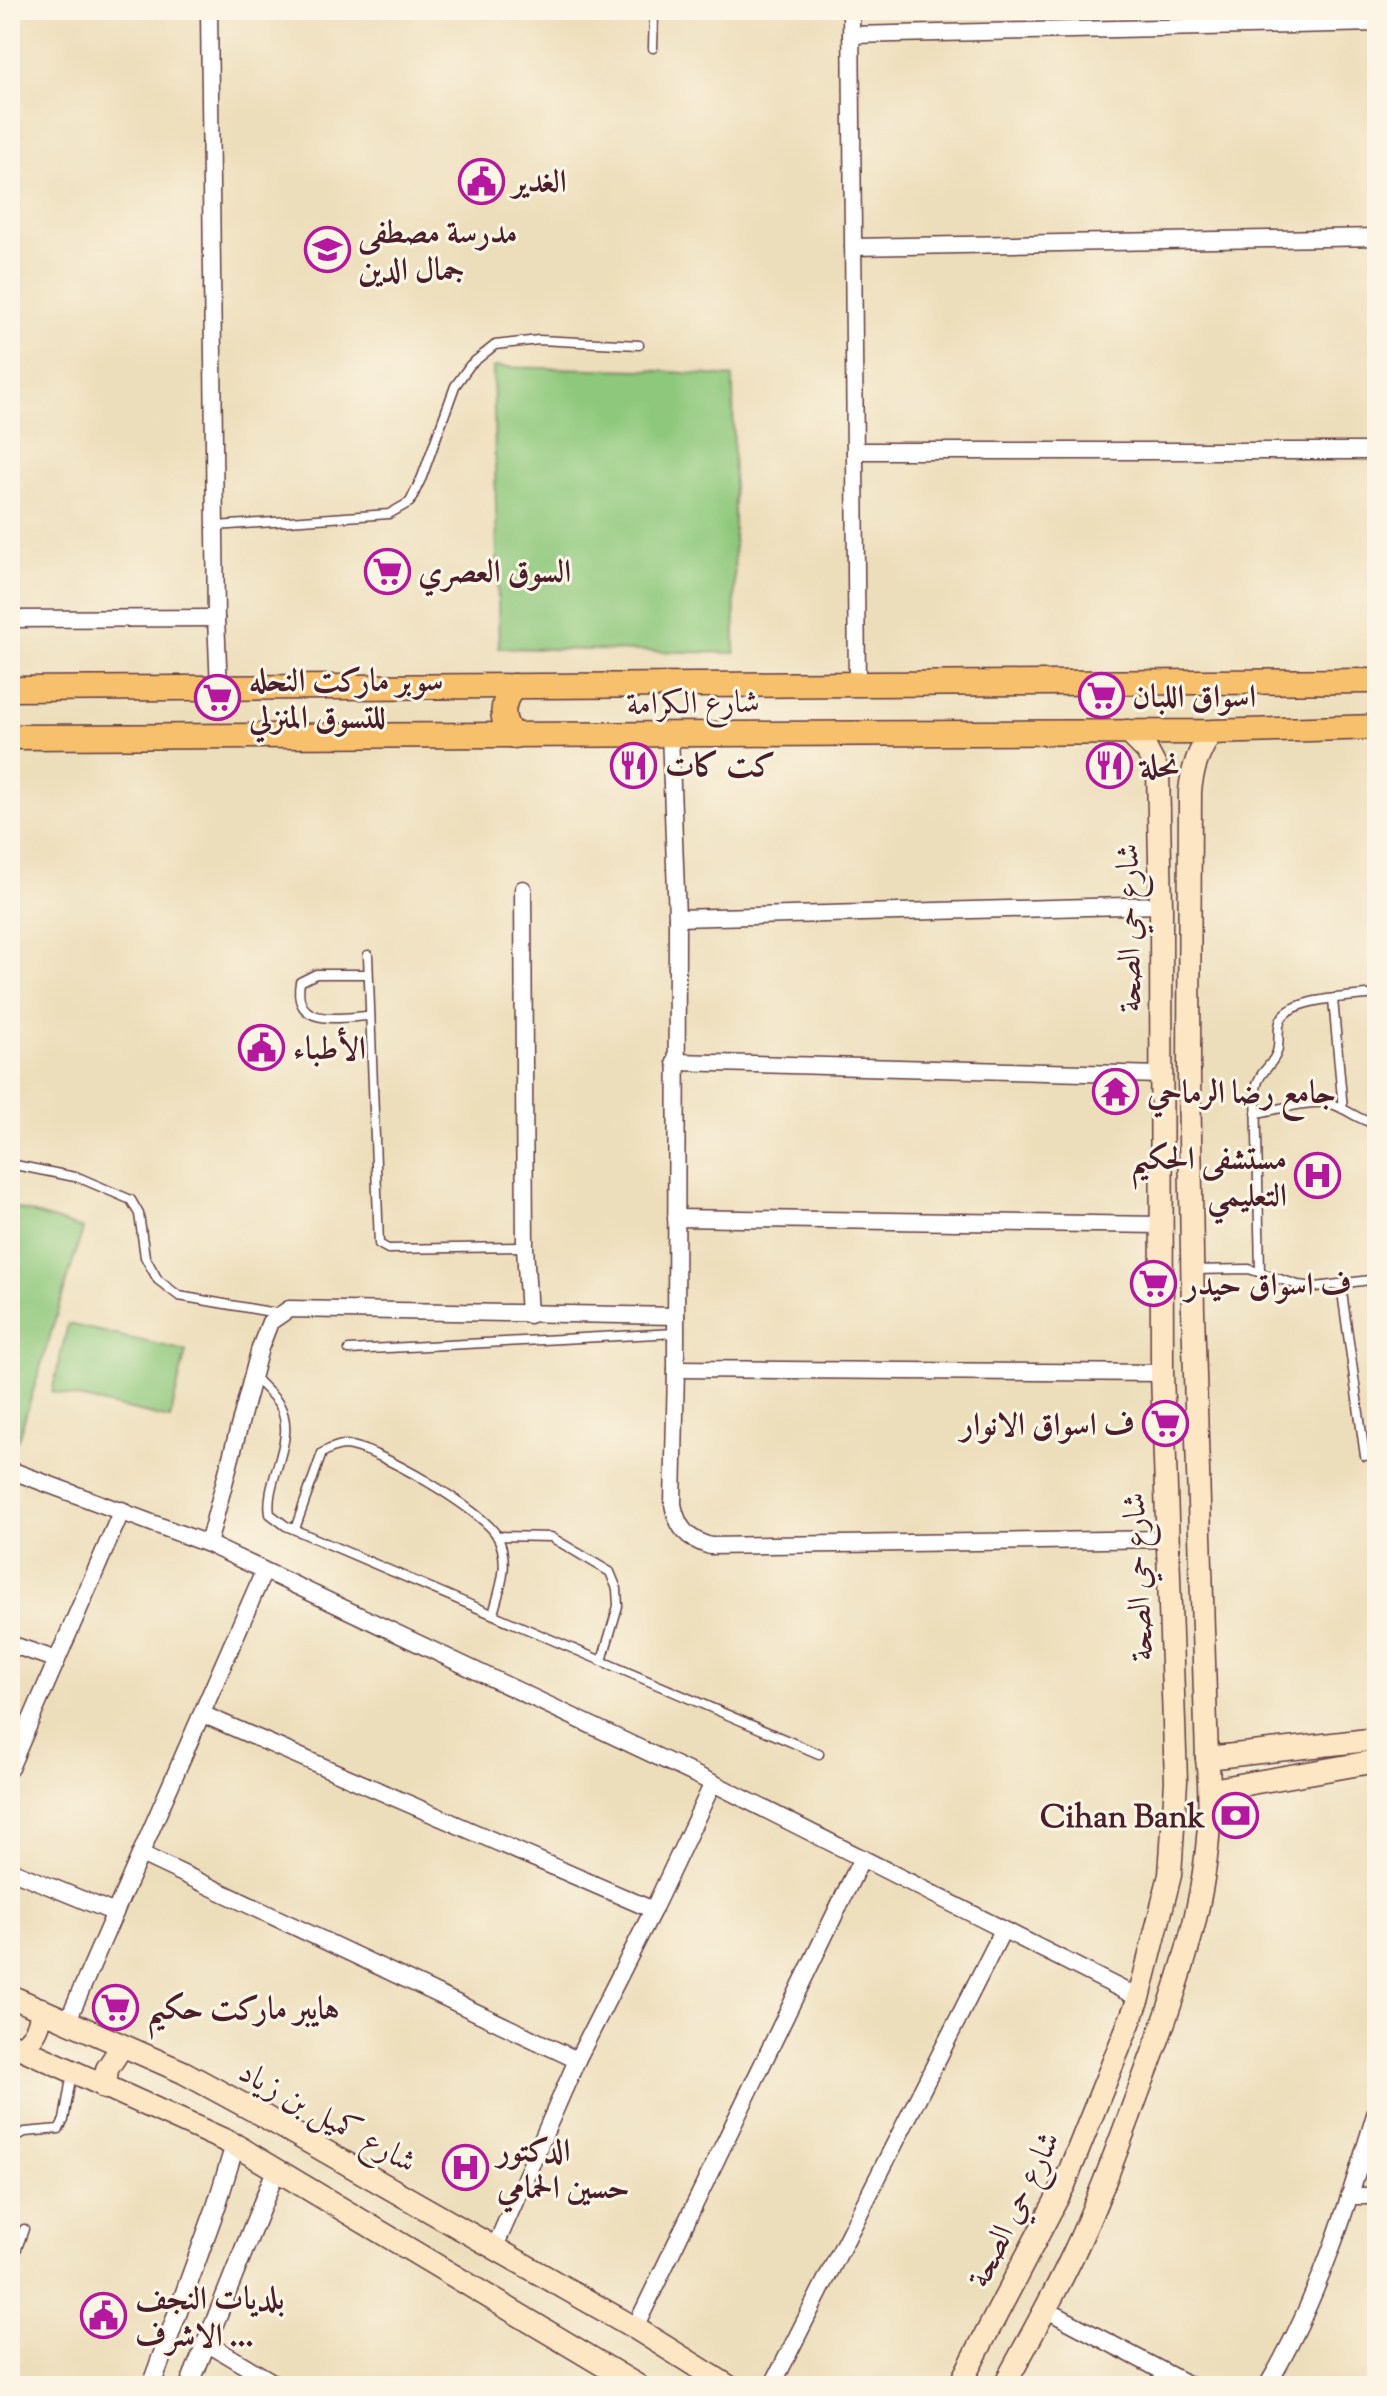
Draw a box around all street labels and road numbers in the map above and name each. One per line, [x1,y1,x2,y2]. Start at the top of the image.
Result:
street label: شارع الكرامة [626,681,760,730]
street label: شارع حي الصحة [1107,843,1156,1013]
street label: شارع حي الصحة [1113,1491,1168,1662]
street label: شارع كميل بن زياد [229,2051,424,2187]
street label: شارع حي الصحة [958,2124,1074,2297]

